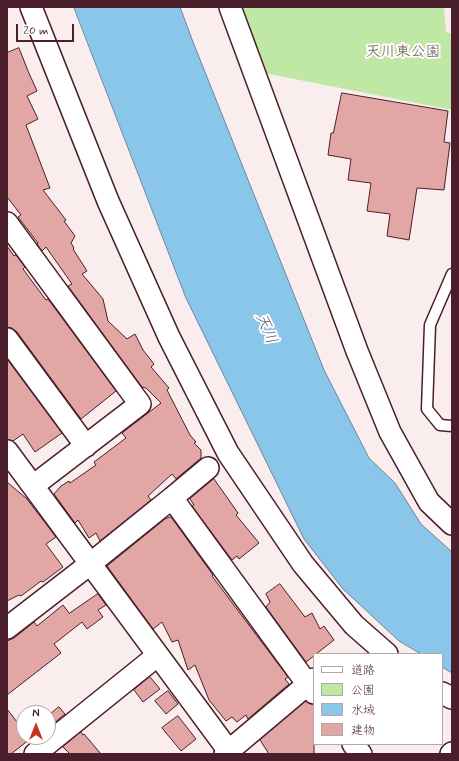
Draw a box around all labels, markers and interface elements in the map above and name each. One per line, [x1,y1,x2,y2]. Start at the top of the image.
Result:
scale bar [18,16,76,42]
text: 20 m [23,23,49,39]
park label: 天川東公園 [366,44,440,62]
water label: 天川 [250,311,280,347]
legend [313,653,443,745]
text: 道路 [351,663,375,679]
text: 公園 [351,683,375,699]
text: 水域 [351,703,375,719]
north arrow [16,705,56,745]
text: N [32,707,40,721]
text: 建物 [351,723,375,739]

